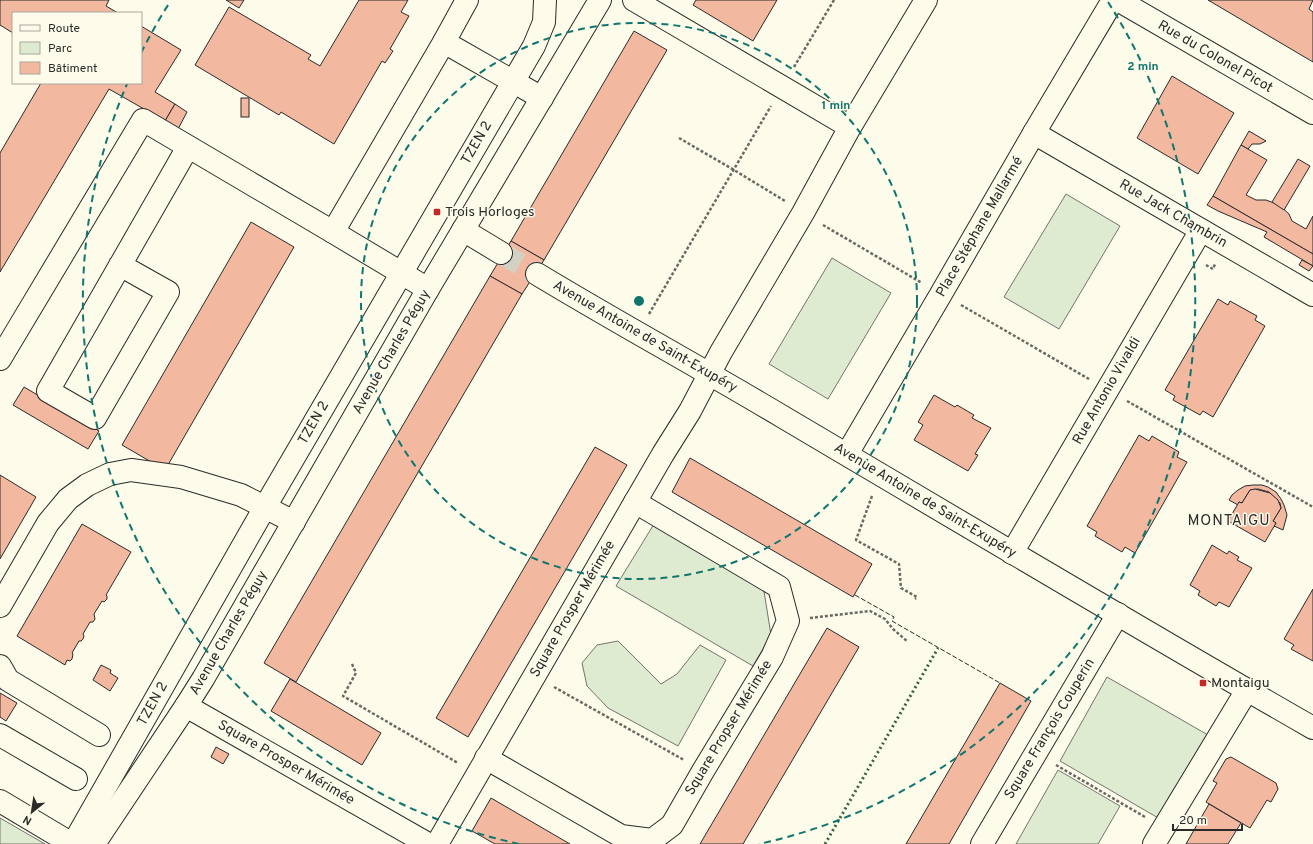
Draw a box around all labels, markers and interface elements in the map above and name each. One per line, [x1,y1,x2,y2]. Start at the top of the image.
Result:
legend [12,12,142,84]
street label: Rue du Colonel Picot [1154,17,1276,97]
text: Route [48,21,80,37]
text: Parc [48,41,72,57]
text: 2 min [1127,59,1159,75]
text: Bâtiment [48,61,98,77]
text: 1 min [822,98,850,114]
street label: TZEN 2 [458,118,496,168]
street label: Place Stéphane Mallarmé [933,154,1027,300]
street label: Rue Jack Chambrin [1116,176,1230,252]
place label: Trois Horloges [445,204,535,221]
marker: Trois Horloges [432,207,442,217]
street label: Avenue Antoine de Saint-Exupéry [550,277,740,397]
street label: Avenue Charles Péguy [349,287,435,417]
centre of rings [632,294,646,308]
street label: Rue Antonio Vivaldi [1069,334,1145,448]
street label: TZEN 2 [295,398,333,448]
street label: Avenue Antoine de Saint-Exupéry [831,440,1019,562]
district label: MONTAIGU [1187,512,1271,531]
street label: Square Prosper Mérimée [527,538,619,680]
street label: Avenue Charles Péguy [186,568,272,698]
street label: Square François Couperin [1001,656,1099,802]
street label: Square Propser Mérimée [682,657,776,799]
place label: Montaigu [1211,675,1270,692]
marker: Montaigu [1198,678,1208,688]
street label: TZEN 2 [134,679,172,729]
street label: Square Prosper Mérimée [215,717,357,809]
north arrow [12,792,52,832]
scale bar [1173,806,1242,832]
text: N [21,812,34,828]
text: 20 m [1179,813,1207,829]

